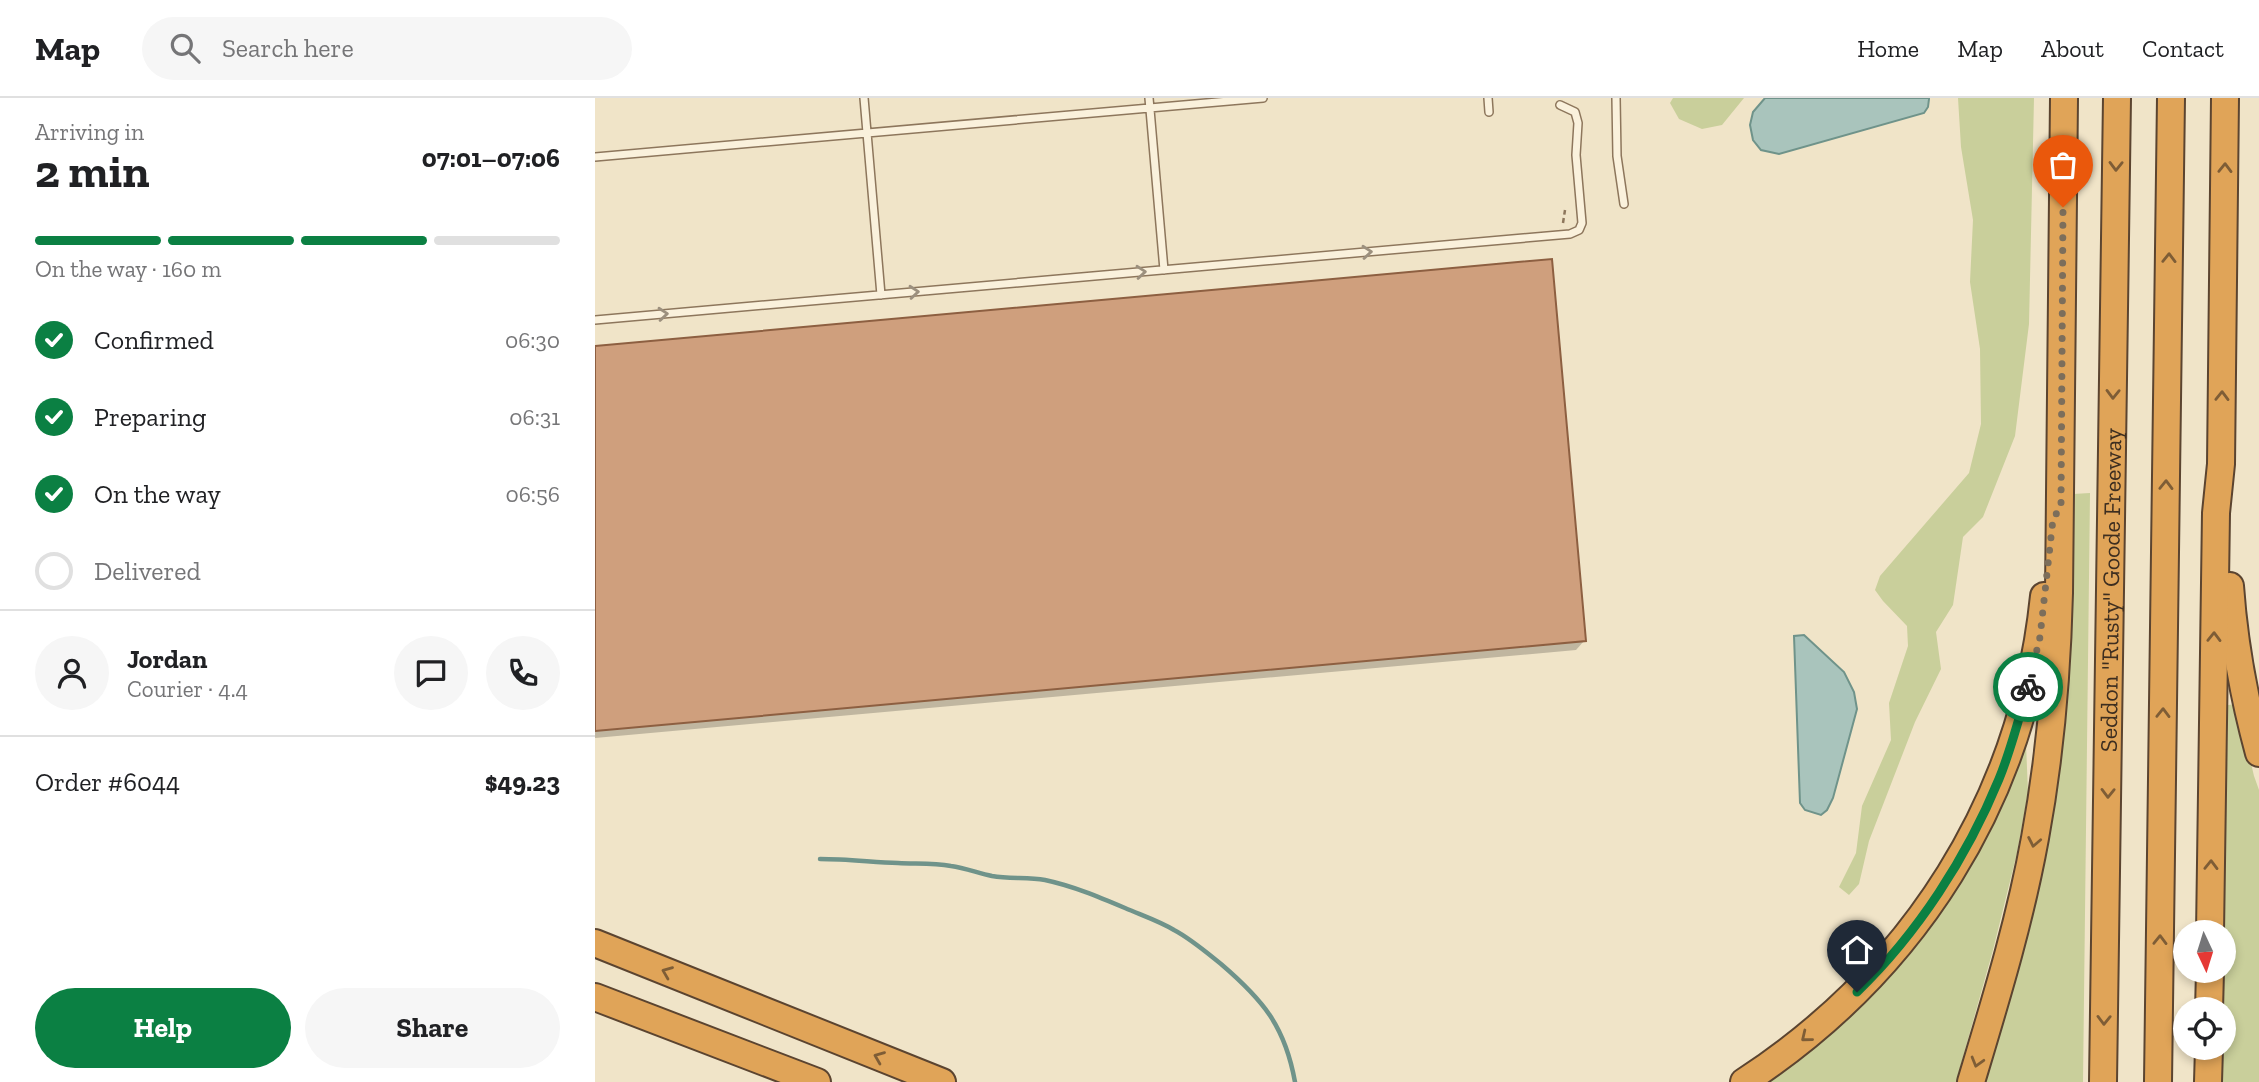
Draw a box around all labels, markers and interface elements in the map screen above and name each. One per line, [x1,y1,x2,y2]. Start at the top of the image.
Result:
search box [142,17,632,80]
text: Map [35,29,100,68]
icon: search [166,29,204,67]
text: Search here [222,32,354,64]
text: Home [1857,34,1919,63]
text: Map [1957,34,2003,63]
text: About [2041,34,2104,63]
text: Contact [2142,34,2224,63]
text: Arriving in [35,118,144,146]
pin [2033,135,2093,207]
text: 07:01–07:06 [422,142,560,174]
text: 2 min [35,144,150,199]
icon: bag [2044,146,2082,184]
one-way arrow [2108,161,2124,172]
one-way arrow [2217,162,2232,173]
one-way arrow [1361,244,1373,259]
one-way arrow [2161,252,2177,263]
text: On the way · 160 m [35,255,221,283]
one-way arrow [1135,265,1146,280]
one-way arrow [909,285,920,300]
one-way arrow [658,307,669,322]
icon: check [35,321,73,359]
text: Confirmed [94,324,214,356]
text: 06:30 [505,326,560,354]
one-way arrow [2105,389,2121,399]
one-way arrow [2214,390,2229,401]
icon: check [35,398,73,436]
text: Preparing [94,401,206,433]
text: 06:31 [509,403,560,431]
street label: Seddon "Rusty" Goode Freeway [2093,427,2127,752]
icon: check [35,475,73,513]
text: On the way [94,478,221,510]
text: 06:56 [505,480,560,508]
one-way arrow [2158,480,2174,490]
text: Delivered [94,555,201,587]
one-way arrow [2206,631,2222,642]
button: person [35,636,109,710]
button: chat [394,636,468,710]
button: phone [486,636,560,710]
text: Jordan [127,643,207,675]
courier [1993,652,2063,722]
icon: bike [2009,668,2047,706]
text: Courier · 4.4 [127,675,248,703]
one-way arrow [2155,707,2171,718]
text: Order #6044 [35,766,180,798]
text: $49.23 [485,766,560,798]
one-way arrow [2100,787,2115,798]
one-way arrow [2027,836,2042,848]
one-way arrow [2203,859,2219,869]
pin [1827,920,1887,992]
north arrow [2173,920,2237,984]
map controls [2173,920,2236,1060]
icon: home [1838,931,1876,969]
one-way arrow [2152,935,2168,945]
one-way arrow [662,966,674,980]
button: Help [35,988,291,1068]
button: Share [305,988,560,1068]
button: locate [2173,997,2236,1060]
one-way arrow [2097,1015,2112,1026]
one-way arrow [1801,1029,1814,1041]
one-way arrow [873,1051,885,1065]
one-way arrow [1970,1056,1985,1068]

